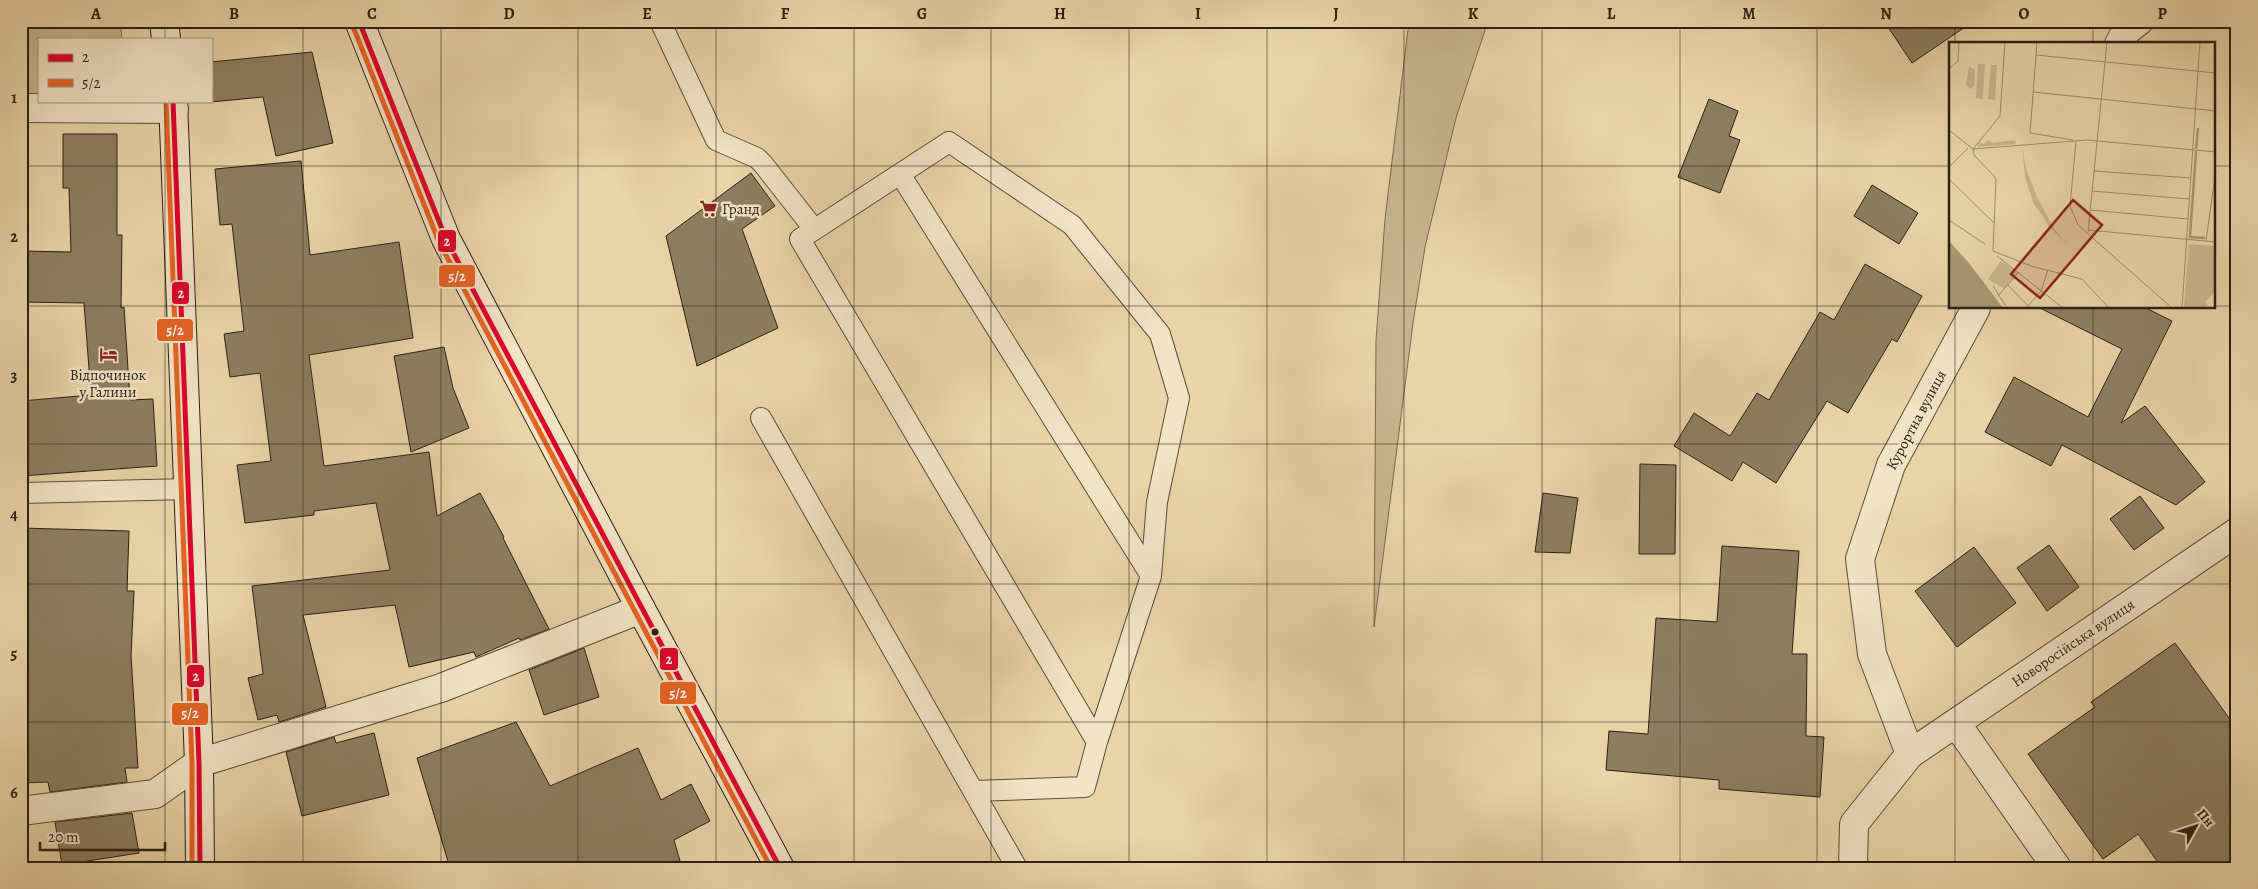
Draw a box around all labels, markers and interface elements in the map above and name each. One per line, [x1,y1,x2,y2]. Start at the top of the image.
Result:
text: A [90,3,102,25]
text: B [229,3,239,25]
text: C [367,3,377,25]
text: D [503,3,515,25]
text: E [642,3,652,25]
text: F [781,3,790,25]
text: G [917,3,927,25]
text: H [1054,3,1066,25]
text: I [1195,3,1201,25]
text: J [1333,3,1339,25]
text: K [1468,3,1479,25]
text: L [1607,3,1616,25]
text: M [1742,3,1756,25]
text: N [1880,3,1892,25]
text: O [2019,3,2030,25]
text: P [2157,3,2167,25]
legend [38,38,212,102]
inset map [1949,42,2216,309]
text: 2 [82,47,89,67]
text: 5/2 [82,73,101,93]
text: 1 [11,87,17,109]
supermarket icon: Гранд [698,199,718,219]
place label: Гранд [722,199,760,219]
text: 2 [10,226,18,248]
line badge: 2 [437,229,457,253]
text: 2 [444,232,451,251]
line badge: 5/2 [438,264,476,288]
text: 5/2 [448,267,466,286]
line badge: 2 [171,281,190,305]
text: 2 [178,284,185,303]
line badge: 5/2 [156,318,194,342]
text: 5/2 [166,321,184,340]
hotel icon: Відпочинок у Галини [98,344,118,364]
text: 3 [11,365,18,387]
place label: Відпочинок у Галини [70,365,147,402]
street label: Курортна вулиця [1881,367,1951,473]
text: 4 [10,504,18,526]
street label: Новоросійська вулиця [2008,594,2138,692]
unlabelled marker [650,627,660,637]
text: 5 [11,643,18,665]
line badge: 2 [659,647,679,671]
text: 2 [666,650,673,669]
line badge: 2 [186,664,205,688]
text: 2 [193,667,200,686]
line badge: 5/2 [659,681,697,705]
text: 5/2 [669,684,687,703]
line badge: 5/2 [171,702,209,726]
text: 5/2 [181,704,199,723]
text: 6 [10,782,18,804]
north arrow [2170,802,2220,852]
text: Пн [2192,805,2219,831]
scale bar [40,819,165,851]
text: 20 m [48,827,79,847]

